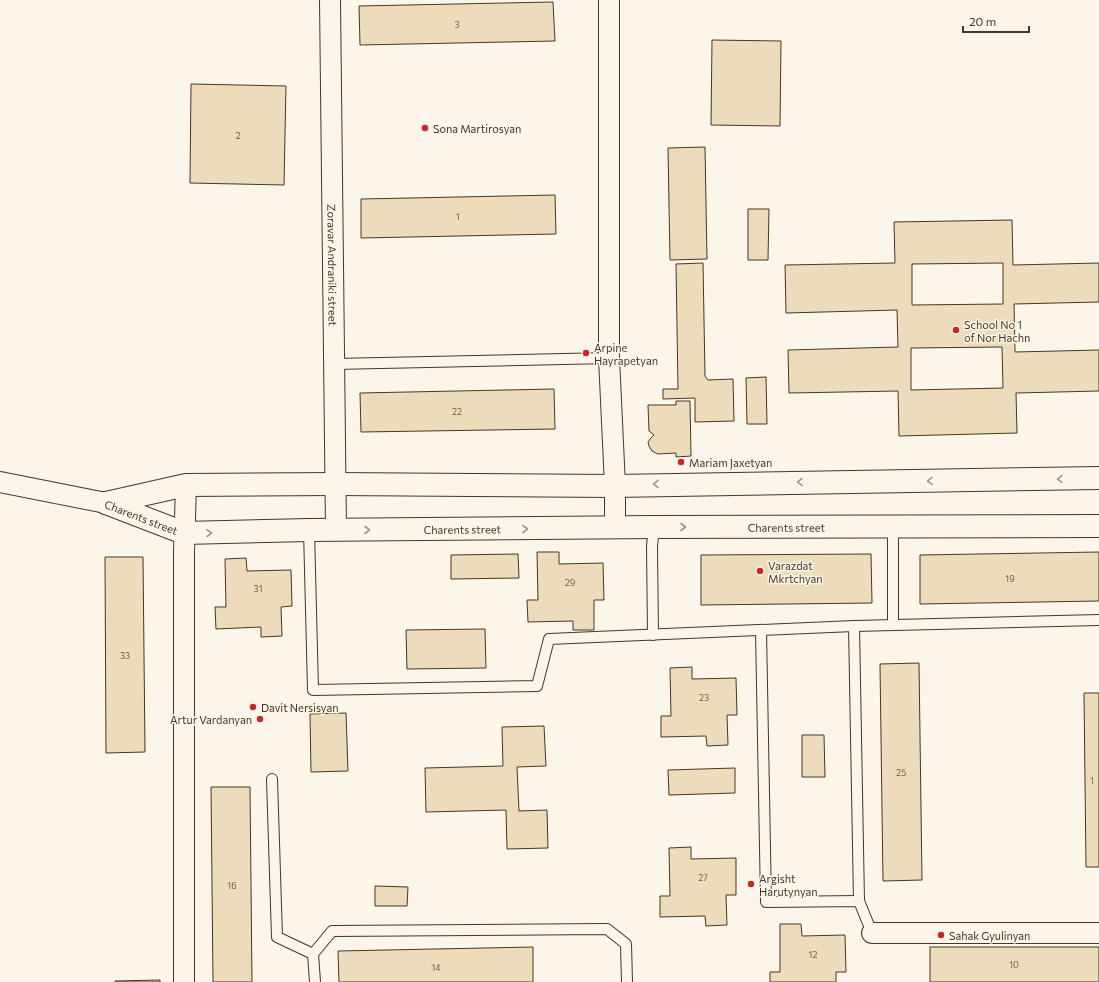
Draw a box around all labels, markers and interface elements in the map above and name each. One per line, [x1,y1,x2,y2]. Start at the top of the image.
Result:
scale bar [963,8,1029,34]
text: 20 m [969,14,996,28]
house number: 3 [454,19,460,30]
place label: Sona Martirosyan [433,122,521,135]
marker: Sona Martirosyan [420,123,430,133]
house number: 2 [236,130,241,141]
street label: Zoravar Andraniki street [326,204,340,326]
house number: 1 [456,211,460,222]
place label: School No 1 of Nor Hachn [964,318,1030,344]
marker: School No 1 of Nor Hachn [951,325,961,335]
place label: Arpine Hayrapetyan [594,341,658,367]
marker: Arpine Hayrapetyan [581,348,591,358]
house number: 22 [452,406,462,417]
place label: Mariam Jaxetyan [689,456,772,470]
marker: Mariam Jaxetyan [676,457,686,467]
one-way arrow [1057,475,1063,483]
one-way arrow [927,477,933,485]
one-way arrow [797,478,803,486]
one-way arrow [653,480,659,488]
street label: Charents street [103,497,180,537]
street label: Charents street [748,520,826,533]
street label: Charents street [424,522,502,536]
one-way arrow [680,523,686,531]
one-way arrow [522,525,528,533]
one-way arrow [364,526,370,534]
one-way arrow [206,528,212,537]
place label: Varazdat Mkrtchyan [768,559,823,585]
marker: Varazdat Mkrtchyan [755,566,765,576]
house number: 19 [1005,573,1015,584]
house number: 29 [565,577,575,588]
house number: 31 [254,583,262,594]
house number: 33 [120,650,130,661]
house number: 23 [699,692,709,703]
place label: Davit Nersisyan [261,701,338,714]
marker: Davit Nersisyan [248,702,258,712]
place label: Artur Vardanyan [170,713,252,726]
marker: Artur Vardanyan [255,714,265,724]
house number: 25 [896,767,906,778]
house number: 1 [1090,775,1094,786]
house number: 27 [698,872,708,883]
place label: Argisht Harutynyan [759,872,818,898]
marker: Argisht Harutynyan [746,879,756,889]
house number: 16 [227,880,237,891]
place label: Sahak Gyulinyan [949,929,1030,942]
marker: Sahak Gyulinyan [936,930,946,940]
house number: 12 [809,949,817,960]
house number: 10 [1009,959,1019,970]
house number: 14 [431,962,441,973]

